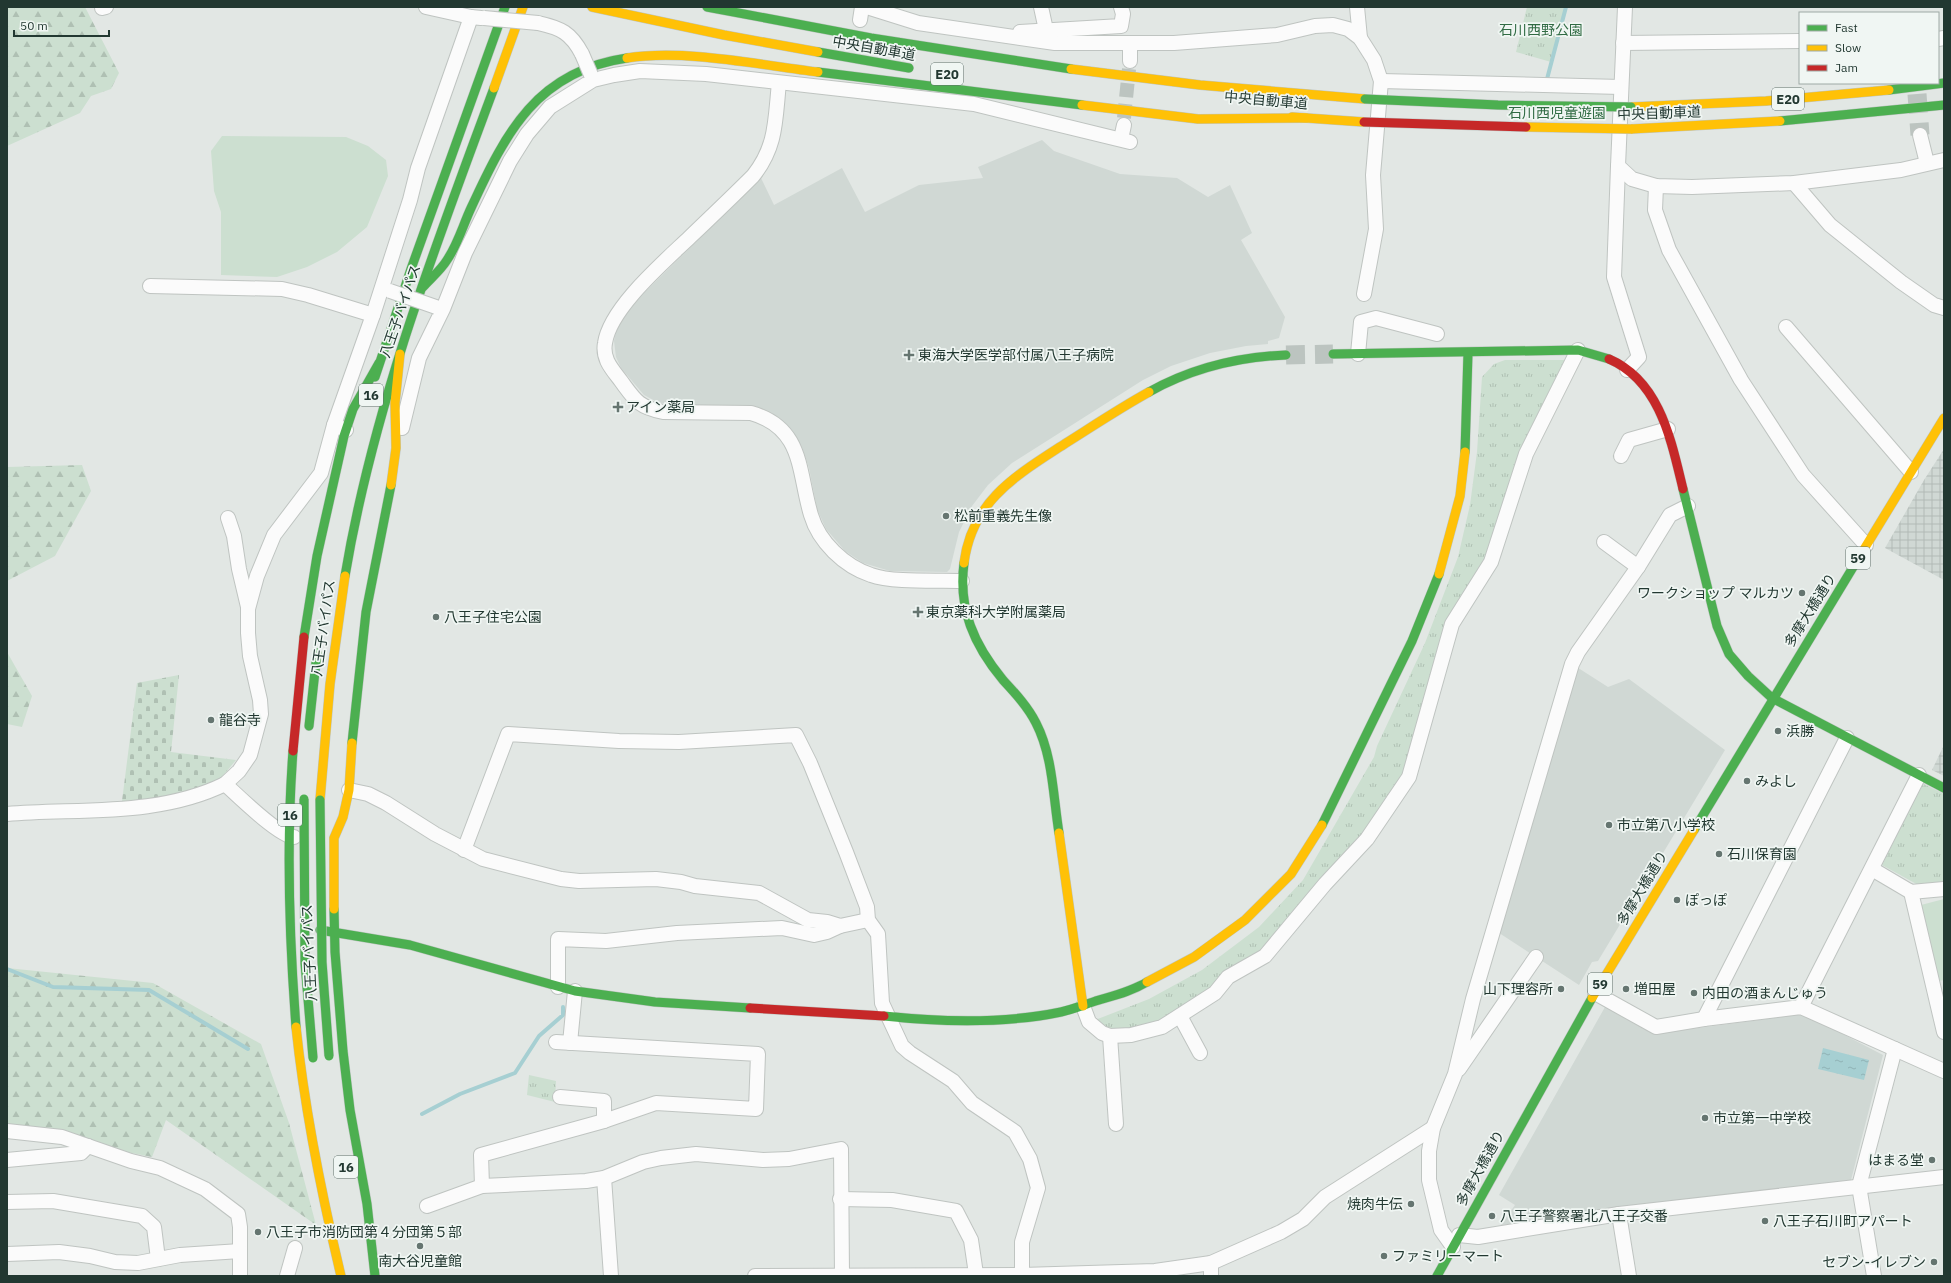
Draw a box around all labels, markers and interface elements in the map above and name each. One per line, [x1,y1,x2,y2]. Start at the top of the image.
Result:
scale bar [14,12,109,38]
legend [1799,12,1939,84]
text: 50 m [20,18,48,33]
text: Fast [1835,20,1858,35]
park label: 石川西野公園 [1499,21,1583,39]
street label: 中央自動車道 [831,32,917,64]
text: Slow [1835,40,1861,55]
text: Jam [1835,60,1858,75]
road number: E20 [931,63,963,85]
street label: 中央自動車道 [1223,87,1309,113]
road number: E20 [1772,88,1804,110]
street label: 中央自動車道 [1617,103,1701,123]
park label: 石川西児童遊園 [1508,104,1606,122]
street label: 八王子バイパス [376,262,424,360]
place label: 東海大学医学部付属八王子病院 [918,346,1114,364]
marker: 東海大学医学部付属八王子病院 [903,349,915,361]
road number: 16 [359,384,383,406]
place label: アイン薬局 [626,398,695,416]
marker: アイン薬局 [613,402,623,412]
place label: 松前重義先生像 [954,507,1052,525]
marker: 松前重義先生像 [941,511,951,521]
road number: 59 [1846,547,1870,569]
street label: 多摩大橋通り [1780,570,1840,650]
street label: 八王子バイパス [307,578,339,678]
place label: ワークショップ マルカツ [1637,584,1794,602]
marker: ワークショップ マルカツ [1797,588,1807,598]
place label: 東京薬科大学附属薬局 [926,603,1066,621]
marker: 東京薬科大学附属薬局 [913,607,923,617]
place label: 八王子住宅公園 [444,608,542,626]
marker: 八王子住宅公園 [431,612,441,622]
place label: 龍谷寺 [219,711,261,729]
marker: 龍谷寺 [206,715,216,725]
place label: 浜勝 [1786,722,1815,740]
marker: 浜勝 [1773,726,1783,736]
place label: みよし [1755,772,1797,790]
marker: みよし [1742,776,1752,786]
road number: 16 [278,804,302,826]
place label: 市立第八小学校 [1617,816,1715,834]
marker: 市立第八小学校 [1604,820,1614,830]
place label: 石川保育園 [1727,845,1797,863]
street label: 多摩大橋通り [1613,847,1671,929]
marker: 石川保育園 [1714,849,1724,859]
place label: ぽっぽ [1685,891,1727,909]
marker: ぽっぽ [1672,895,1682,905]
street label: 八王子バイパス [297,904,321,1002]
road number: 59 [1588,973,1612,995]
place label: 山下理容所 [1483,980,1553,998]
place label: 増田屋 [1634,980,1676,998]
marker: 山下理容所 [1556,984,1566,994]
marker: 増田屋 [1621,984,1631,994]
place label: 内田の酒まんじゅう [1702,984,1828,1002]
marker: 内田の酒まんじゅう [1689,988,1699,998]
place label: 市立第一中学校 [1713,1109,1811,1127]
marker: 市立第一中学校 [1700,1113,1710,1123]
street label: 多摩大橋通り [1452,1127,1508,1209]
place label: はまる堂 [1868,1151,1924,1169]
marker: はまる堂 [1927,1155,1937,1165]
road number: 16 [334,1156,358,1178]
place label: 焼肉牛伝 [1347,1195,1403,1213]
marker: 焼肉牛伝 [1406,1199,1416,1209]
place label: 八王子警察署北八王子交番 [1500,1207,1668,1225]
marker: 八王子警察署北八王子交番 [1487,1211,1497,1221]
place label: 八王子石川町アパート [1773,1212,1913,1230]
marker: 八王子石川町アパート [1760,1216,1770,1226]
place label: 八王子市消防団第４分団第５部 [266,1223,462,1241]
marker: 八王子市消防団第４分団第５部 [253,1227,263,1237]
marker: 南大谷児童館 [415,1241,425,1251]
place label: ファミリーマート [1392,1247,1504,1265]
marker: ファミリーマート [1379,1251,1389,1261]
place label: 南大谷児童館 [378,1252,462,1270]
place label: セブン-イレブン [1822,1253,1926,1271]
marker: セブン-イレブン [1929,1257,1939,1267]

